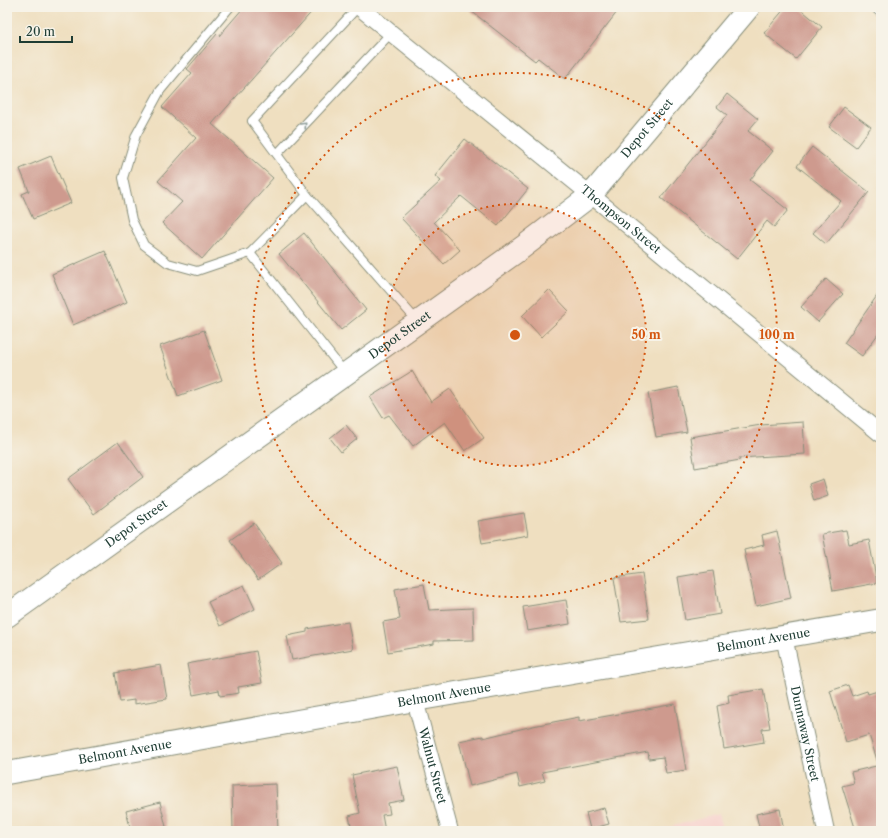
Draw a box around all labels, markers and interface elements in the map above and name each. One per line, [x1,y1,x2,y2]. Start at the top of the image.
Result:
scale bar [20,18,72,44]
text: 20 m [26,24,55,39]
street label: Depot Street [617,95,676,161]
one-way arrow [299,122,306,130]
street label: Thompson Street [578,182,665,257]
street label: Depot Street [366,307,434,362]
text: 50 m [631,327,661,342]
text: 100 m [759,327,795,342]
centre of rings [508,328,522,342]
street label: Depot Street [102,495,171,550]
street label: Belmont Avenue [716,624,811,655]
street label: Belmont Avenue [396,679,492,710]
street label: Dunnaway Street [788,684,823,784]
street label: Walnut Street [415,725,451,806]
street label: Belmont Avenue [77,736,173,767]

